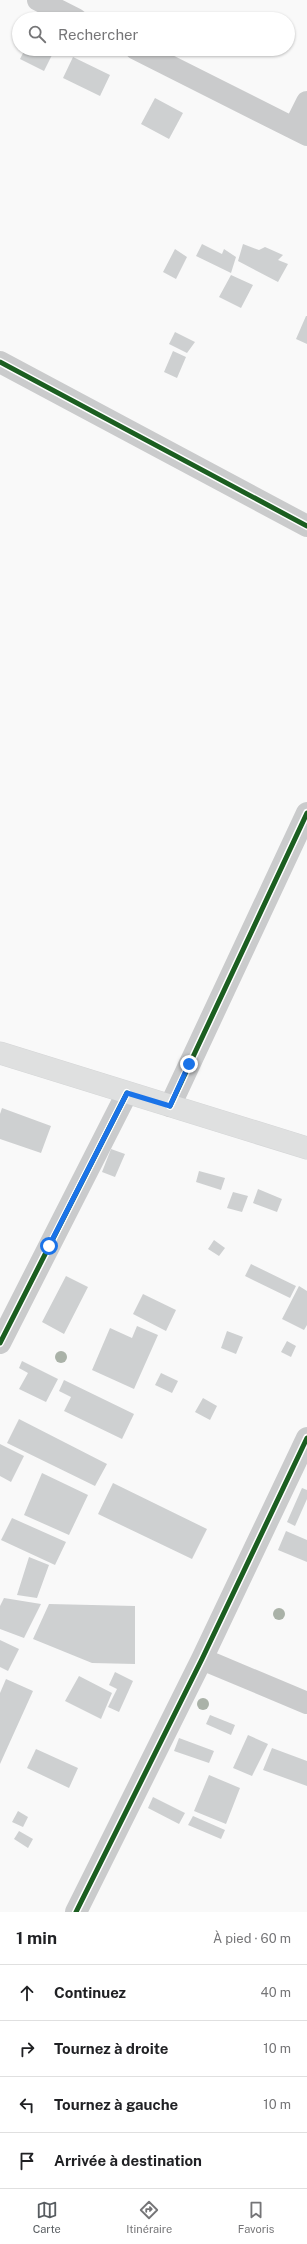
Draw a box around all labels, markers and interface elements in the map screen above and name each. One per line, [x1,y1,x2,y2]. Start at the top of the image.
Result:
search box [12,12,295,56]
icon: search [26,23,48,45]
text: Rechercher [58,26,138,43]
route end [180,1055,198,1073]
route start [40,1237,58,1255]
text: 1 min [16,1928,57,1948]
text: À pied · 60 m [213,1931,291,1946]
icon: ahead [16,1982,38,2004]
text: Continuez [54,1984,126,2001]
text: 40 m [260,1985,291,2000]
icon: right [16,2038,38,2060]
text: Tournez à droite [54,2040,168,2057]
text: 10 m [263,2041,291,2056]
icon: left [16,2094,38,2116]
text: Tournez à gauche [54,2096,178,2113]
text: 10 m [263,2097,291,2112]
icon: arrive [16,2150,38,2172]
text: Arrivée à destination [54,2152,202,2169]
tab: Carte [33,2199,61,2235]
tab: Itinéraire [126,2199,172,2235]
tab: Favoris [238,2199,274,2235]

